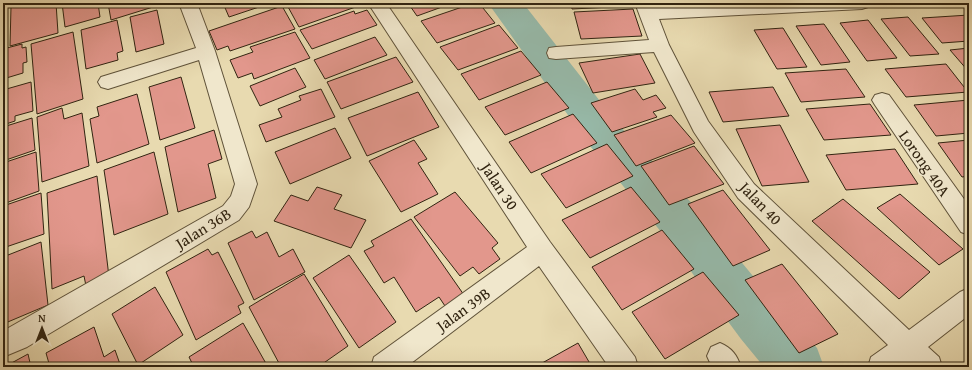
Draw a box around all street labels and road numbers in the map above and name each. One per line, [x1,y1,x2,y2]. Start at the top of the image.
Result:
street label: Lorong 40A [893,125,957,201]
street label: Jalan 30 [474,156,525,215]
street label: Jalan 40 [733,174,788,230]
street label: Jalan 36B [169,201,235,256]
street label: Jalan 39B [429,281,495,338]

